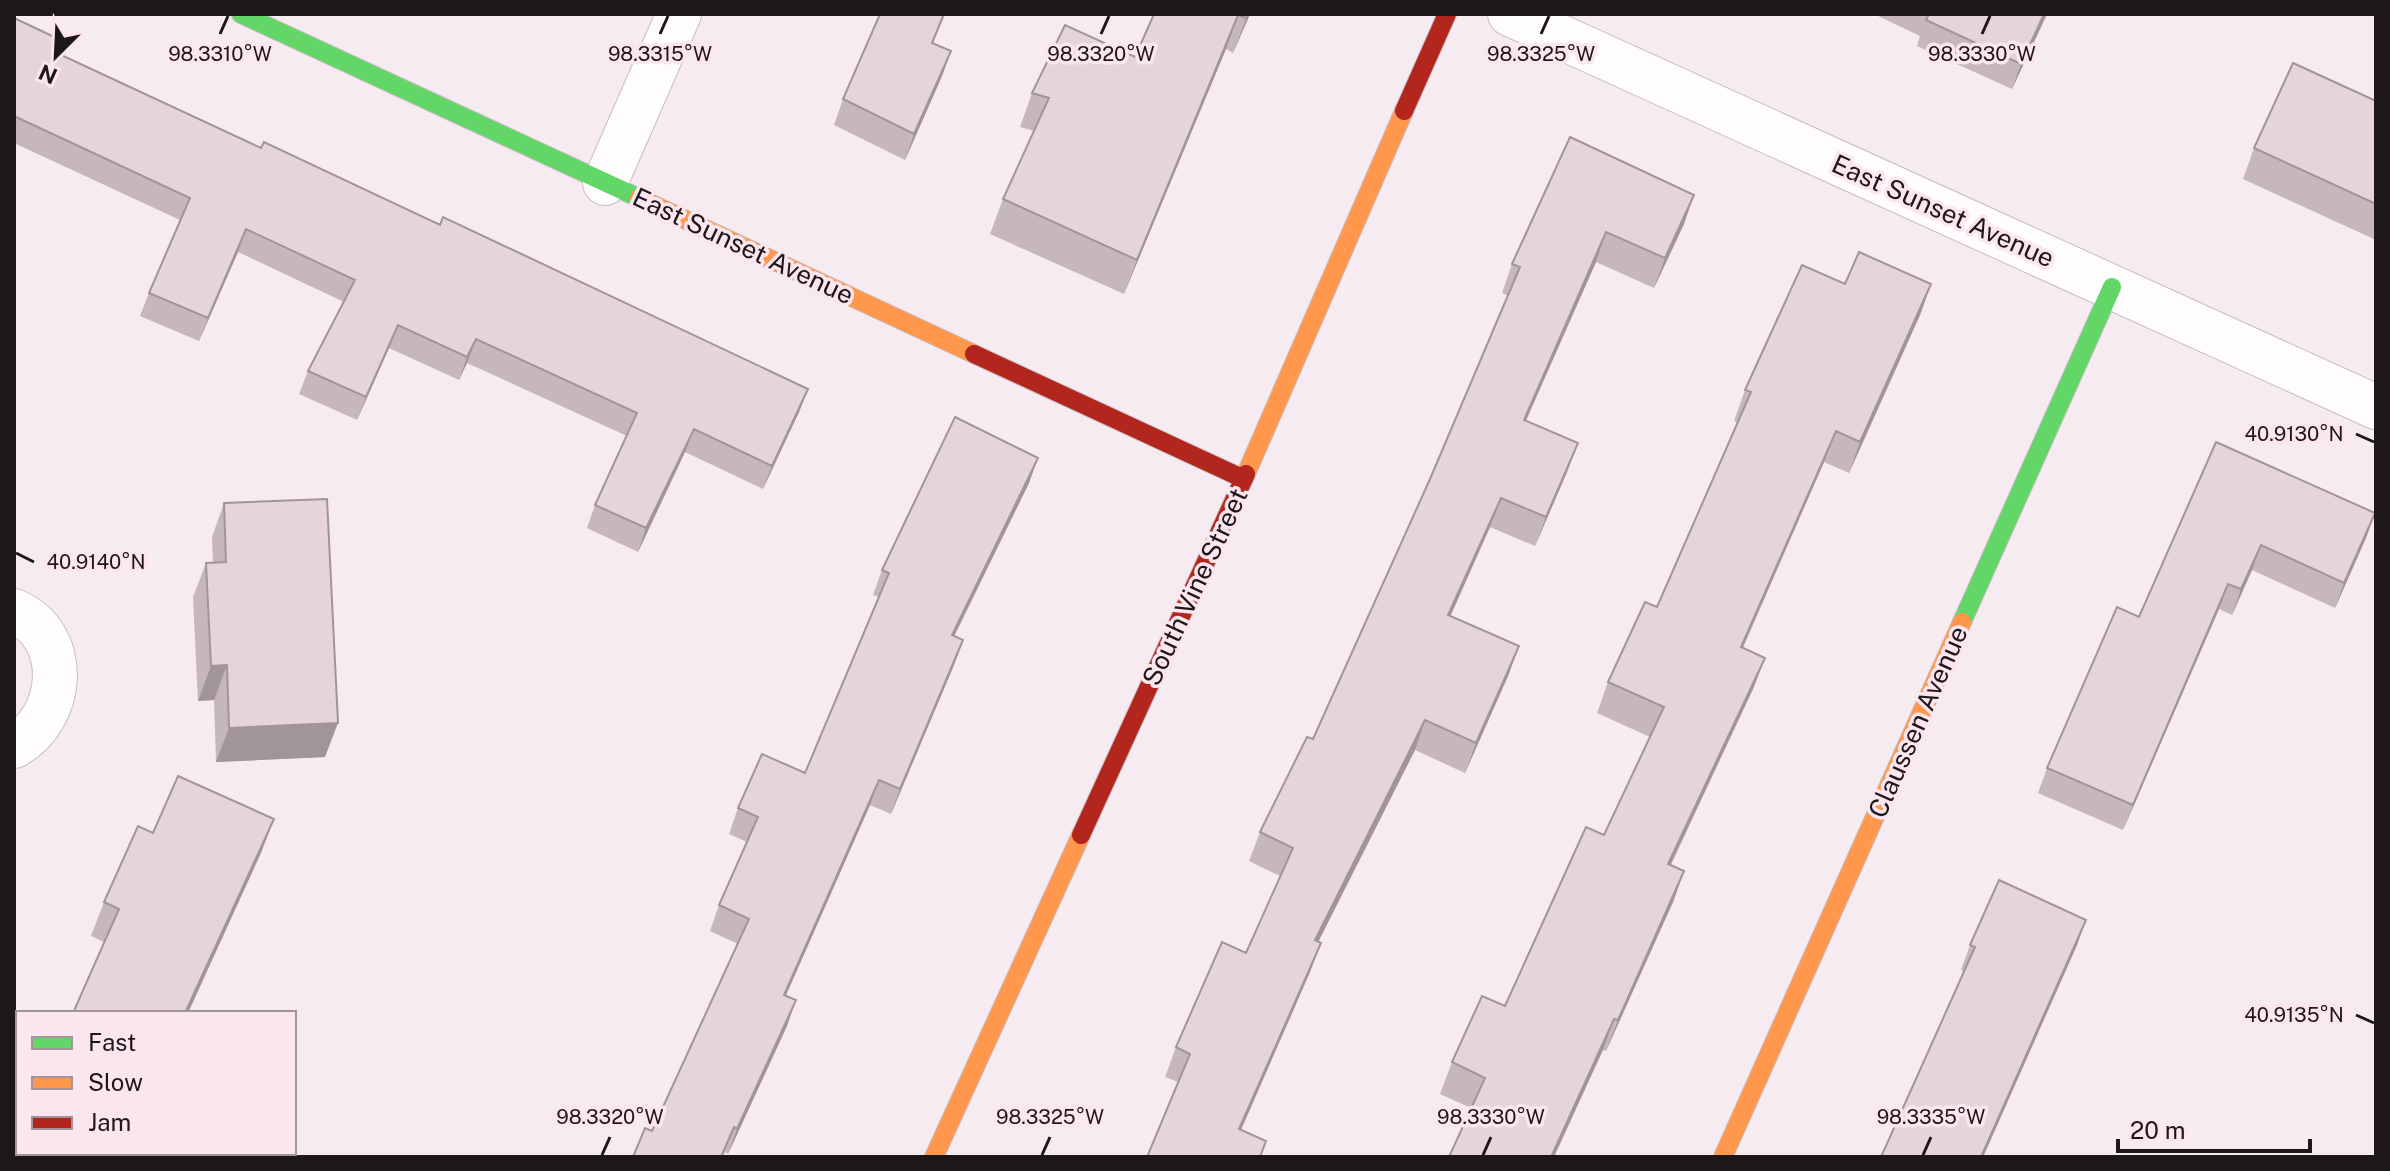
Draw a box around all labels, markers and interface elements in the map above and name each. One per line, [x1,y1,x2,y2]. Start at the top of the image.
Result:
north arrow [16,16,96,96]
text: 98.3310°W [168,42,272,66]
text: 98.3315°W [608,42,712,66]
text: 98.3320°W [1047,42,1155,66]
text: 98.3325°W [1487,42,1595,66]
text: 98.3330°W [1928,42,2036,66]
text: N [35,59,61,90]
street label: East Sunset Avenue [1827,148,2059,274]
street label: East Sunset Avenue [628,181,859,310]
text: 40.9130°N [2245,422,2344,446]
street label: South Vine Street [1135,483,1254,690]
text: 40.9140°N [46,550,146,574]
street label: Claussen Avenue [1861,621,1974,823]
text: 40.9135°N [2244,1003,2344,1027]
legend [16,1011,296,1155]
text: Fast [88,1028,136,1056]
text: Slow [88,1068,143,1096]
scale bar [2118,1103,2310,1153]
text: 98.3320°W [556,1105,664,1129]
text: 98.3325°W [996,1105,1104,1129]
text: 98.3330°W [1437,1105,1545,1129]
text: 98.3335°W [1877,1105,1985,1129]
text: Jam [88,1108,131,1136]
text: 20 m [2130,1116,2186,1144]

